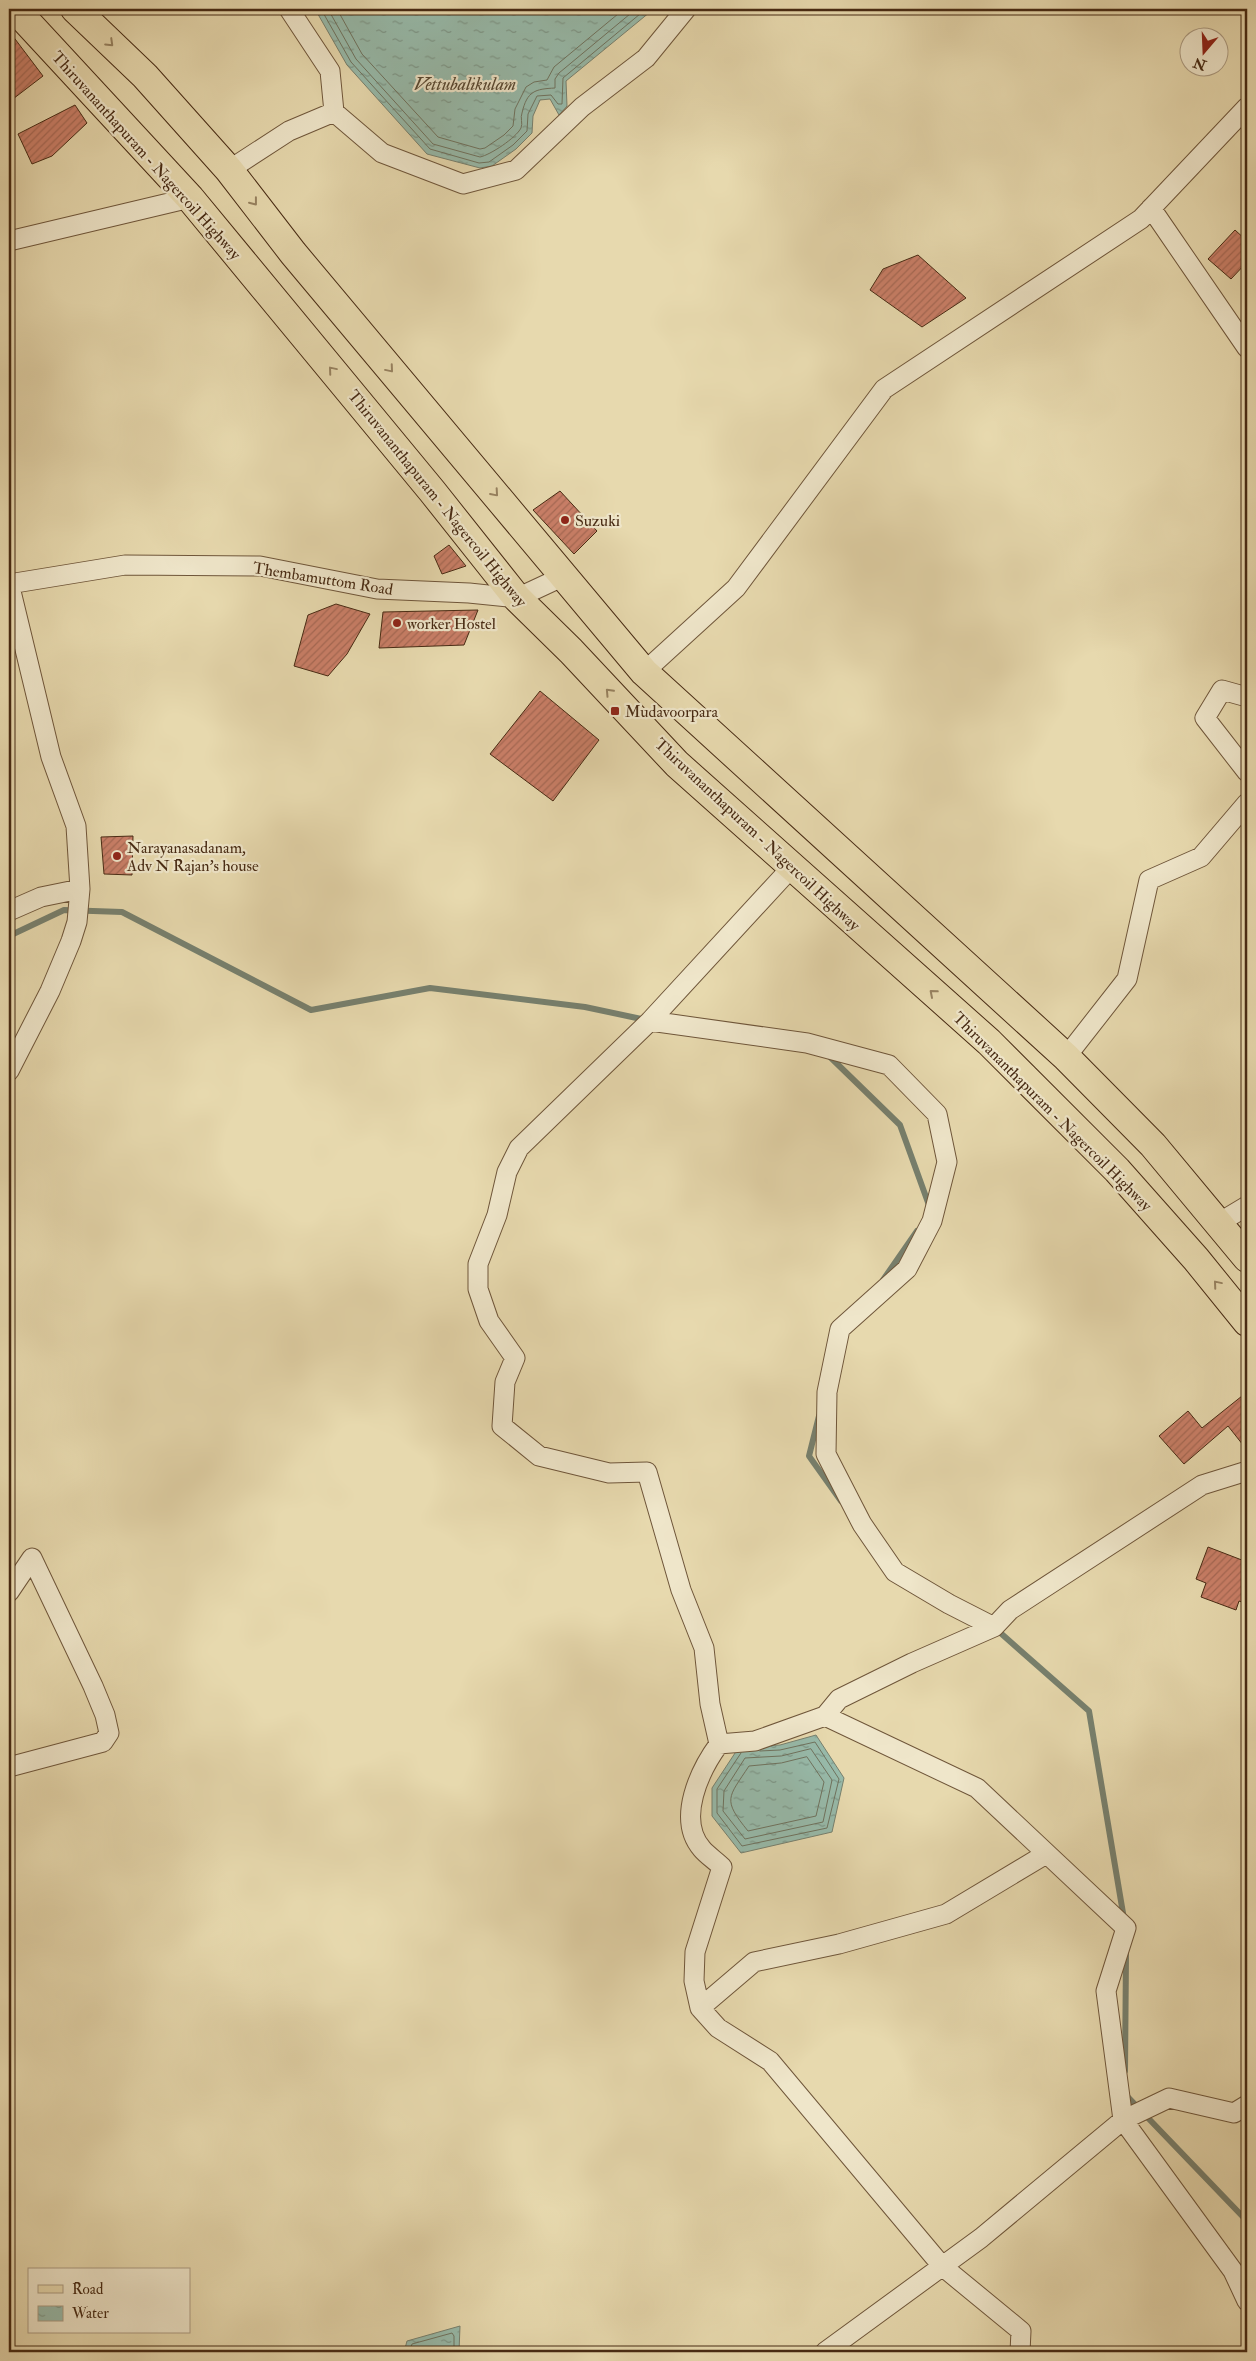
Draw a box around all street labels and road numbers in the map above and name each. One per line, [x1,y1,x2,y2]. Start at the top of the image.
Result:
street label: Thiruvananthapuram - Nagercoil Highway [47,47,246,265]
street label: Thiruvananthapuram - Nagercoil Highway [343,386,532,613]
street label: Thembamuttom Road [251,558,394,600]
street label: Thiruvananthapuram - Nagercoil Highway [650,734,865,937]
street label: Thiruvananthapuram - Nagercoil Highway [948,1008,1157,1217]

